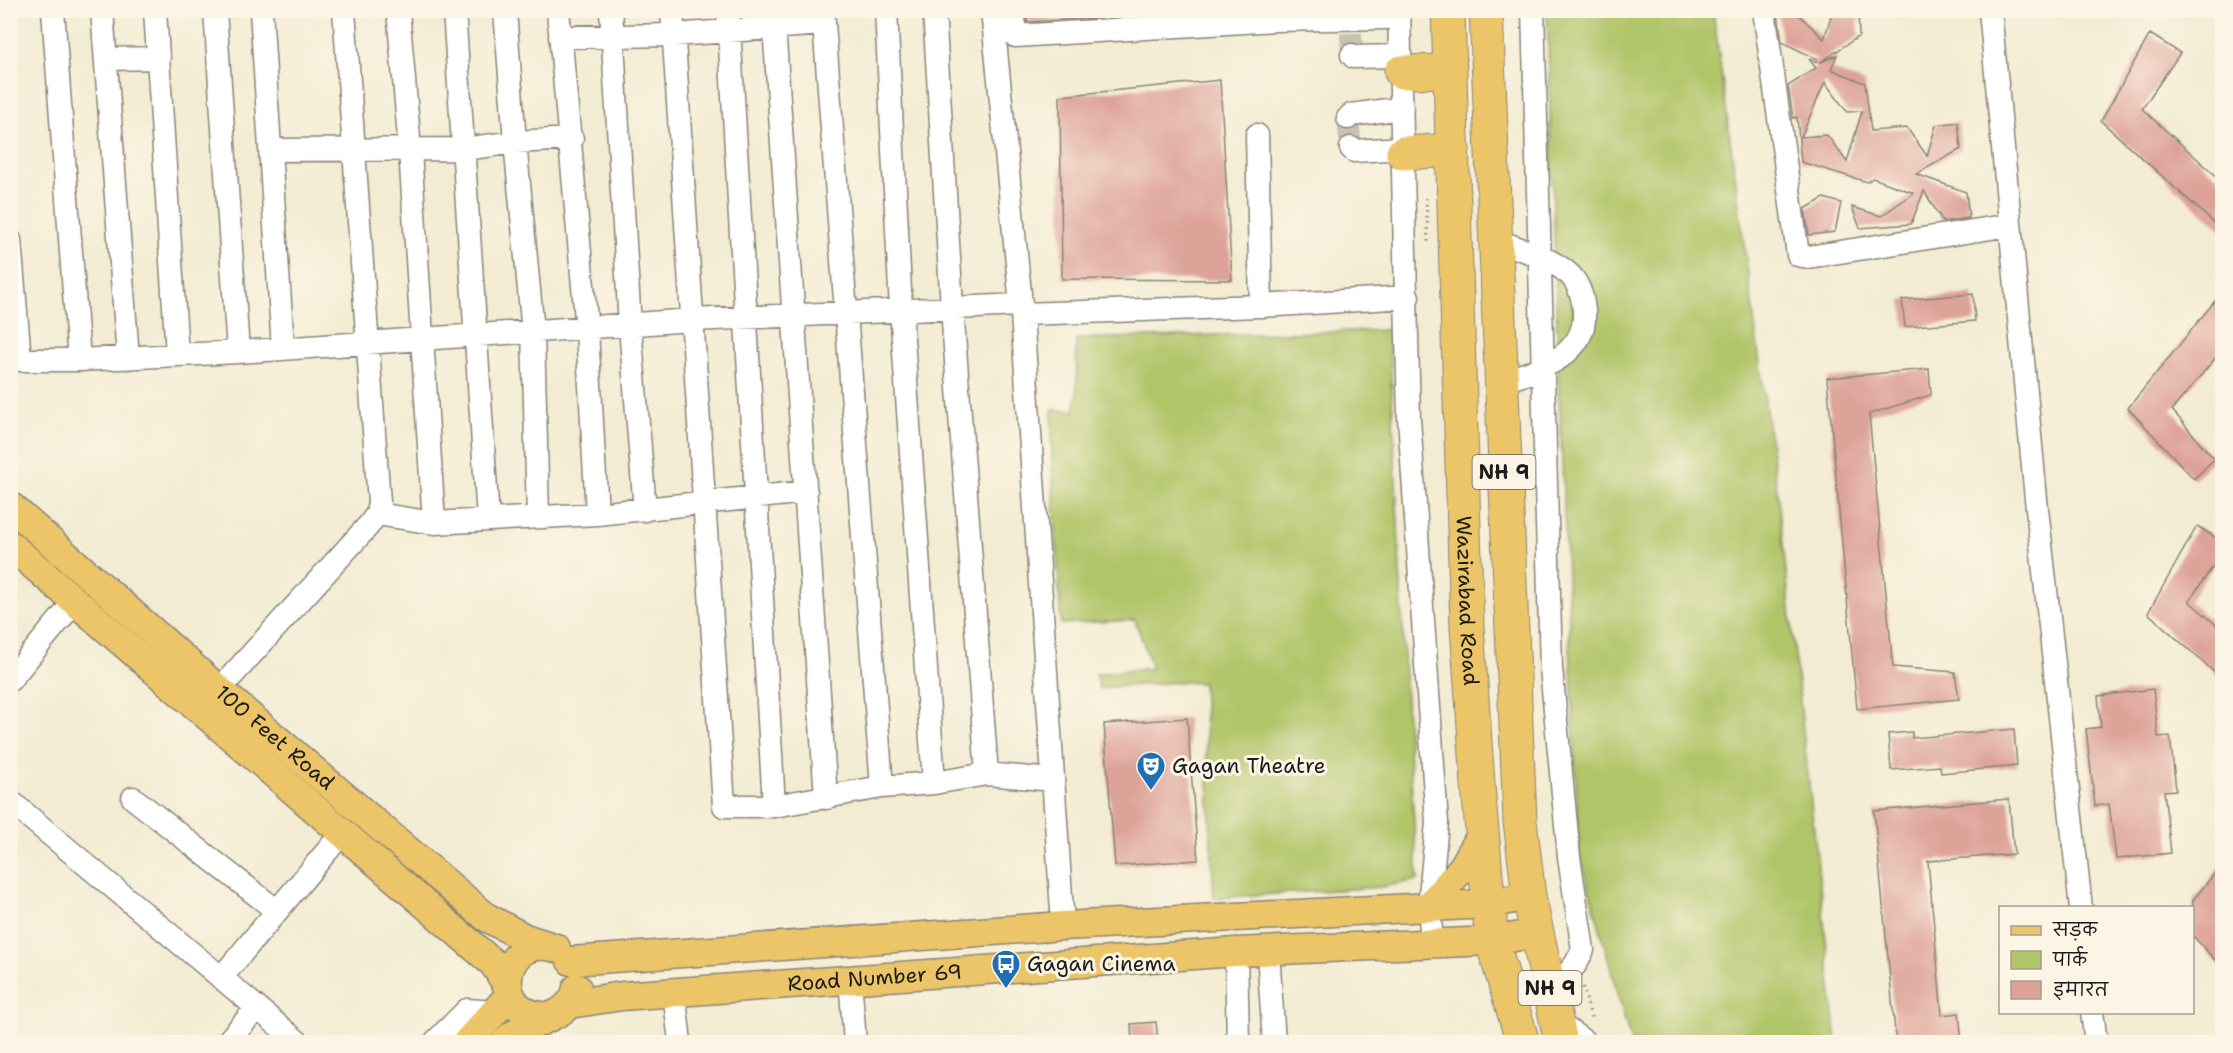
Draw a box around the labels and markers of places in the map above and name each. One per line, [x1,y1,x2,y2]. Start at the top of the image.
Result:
theatre icon: Gagan Theatre [1135,750,1167,792]
place label: Gagan Theatre [1172,752,1326,780]
bus stop icon: Gagan Cinema [990,948,1022,990]
place label: Gagan Cinema [1027,950,1176,978]

